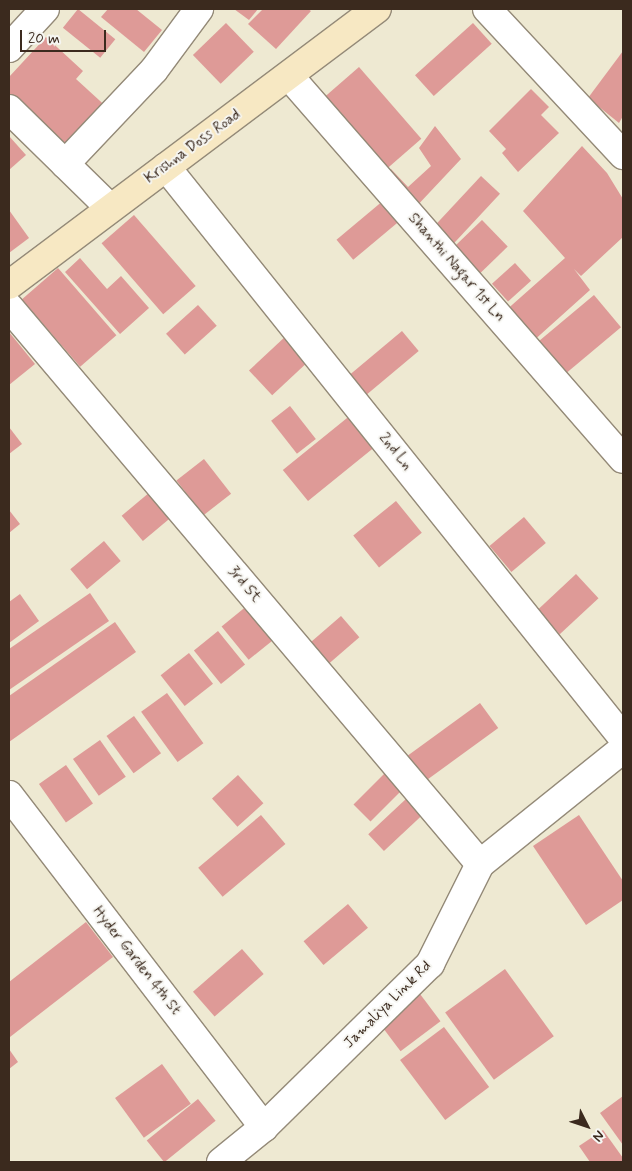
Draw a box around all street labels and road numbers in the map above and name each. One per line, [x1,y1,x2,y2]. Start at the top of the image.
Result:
street label: Krishna Doss Road [141,106,245,188]
street label: Shanthi Nagar 1st Ln [404,210,508,326]
street label: 2nd Ln [374,429,416,475]
street label: 3rd St [225,565,263,605]
street label: Hyder Garden 4th St [88,904,184,1018]
street label: Jamaliya Link Rd [341,958,435,1052]

